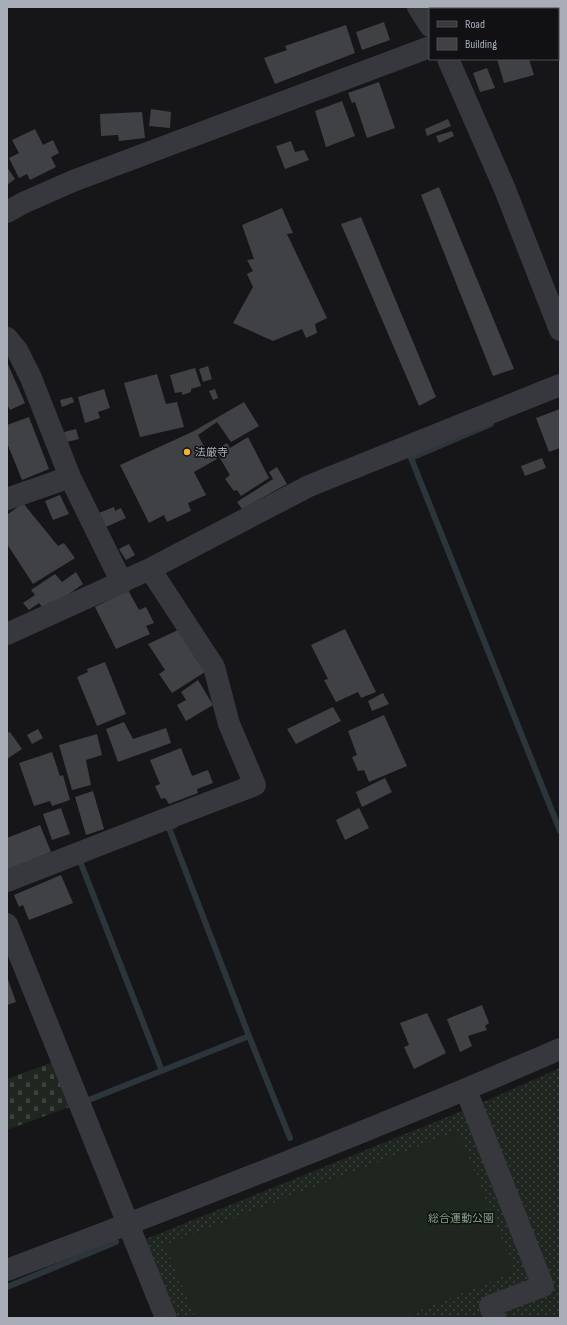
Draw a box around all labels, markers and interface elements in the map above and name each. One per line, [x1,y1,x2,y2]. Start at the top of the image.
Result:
legend [429,8,559,60]
text: Road [465,17,485,32]
text: Building [465,37,497,52]
place label: 法厳寺 [195,446,228,459]
marker: 法厳寺 [182,447,192,457]
park label: 総合運動公園 [428,1212,494,1225]

